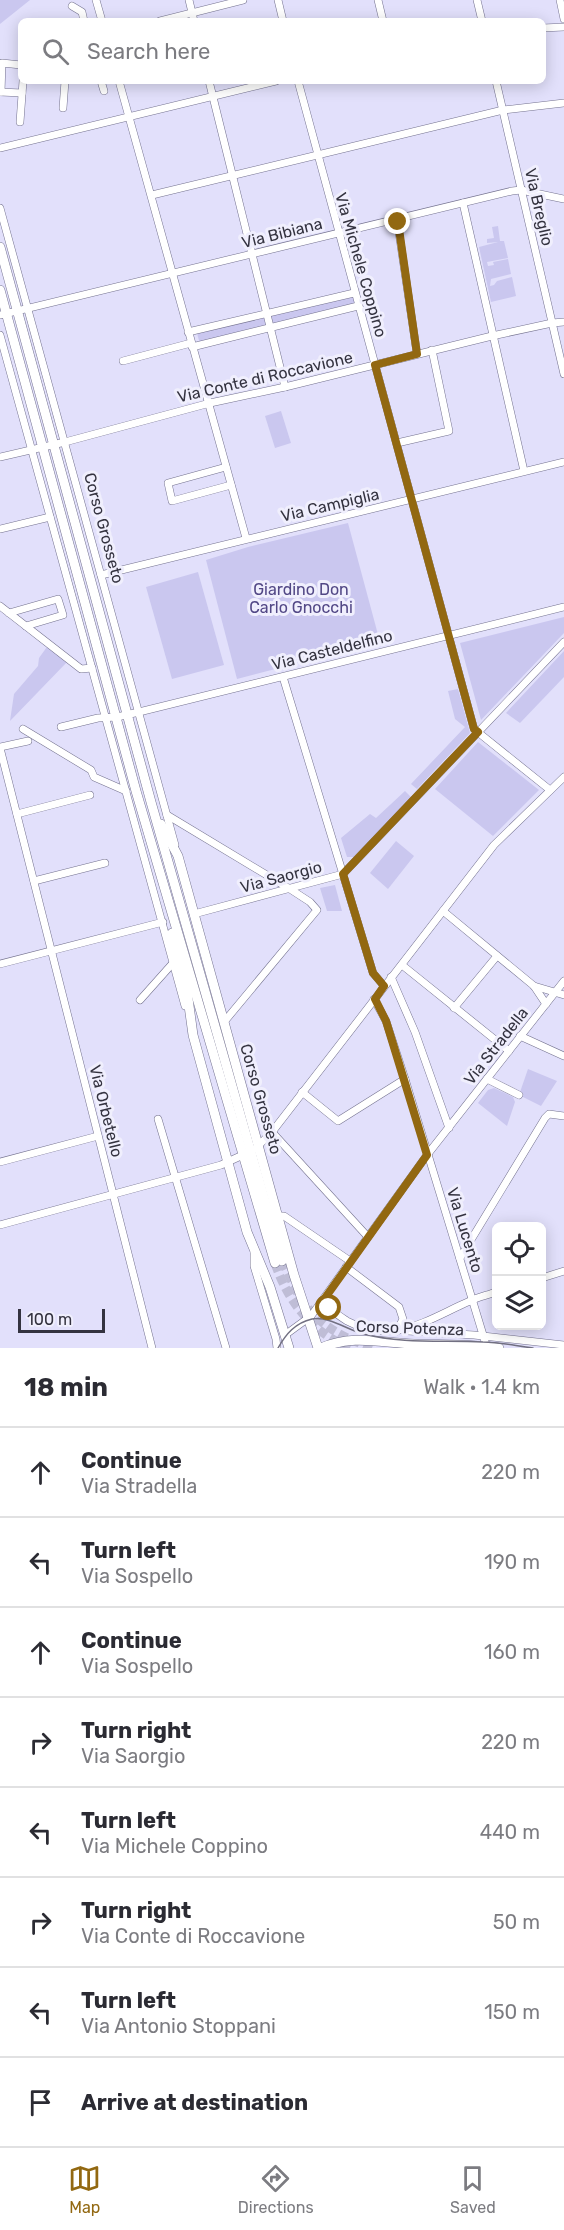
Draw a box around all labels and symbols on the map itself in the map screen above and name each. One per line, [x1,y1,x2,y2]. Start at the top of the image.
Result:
street label: Via Breglio [521,166,557,248]
street label: Via Michele Coppino [331,190,391,340]
route end [384,208,410,234]
street label: Via Bibiana [240,214,324,252]
street label: Via Conte di Roccavione [175,348,355,406]
street label: Corso Grosseto [80,471,128,585]
street label: Via Campiglia [279,484,381,526]
park label: Giardino Don Carlo Gnocchi [249,580,353,617]
street label: Via Casteldelfino [270,626,394,674]
street label: Via Saorgio [238,857,324,897]
street label: Via Stradella [460,1003,532,1089]
street label: Corso Grosseto [236,1042,286,1156]
street label: Via Orbetello [85,1063,127,1159]
street label: Via Lucento [443,1185,487,1275]
route start [315,1294,341,1320]
scale bar [18,1306,105,1334]
street label: Corso Potenza [356,1317,464,1339]

